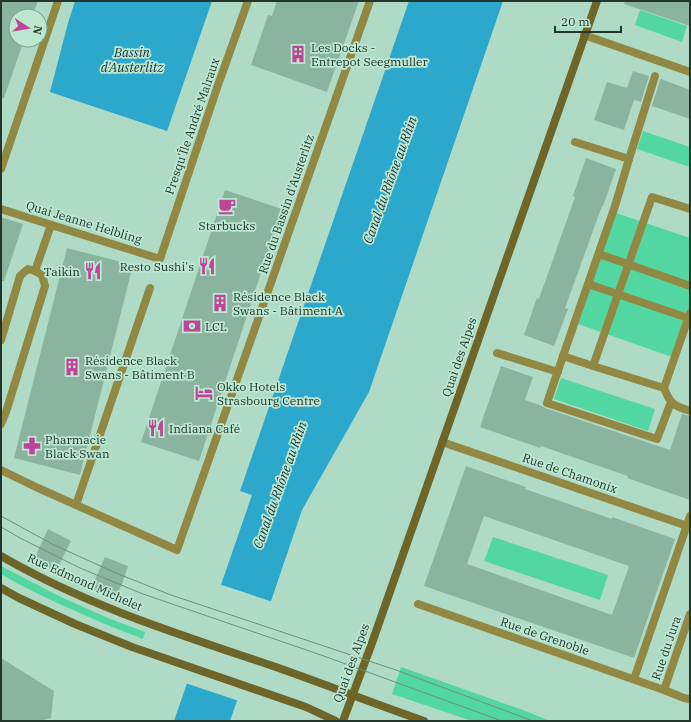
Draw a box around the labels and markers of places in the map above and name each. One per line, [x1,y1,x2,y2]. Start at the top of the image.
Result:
place label: Les Docks - Entrepot Seegmuller [311,40,429,69]
building icon: Les Docks - Entrepot Seegmuller [288,44,308,64]
cafe icon: Starbucks [217,196,237,216]
place label: Starbucks [199,218,256,233]
restaurant icon: Resto Sushi's [197,256,217,276]
place label: Resto Sushi's [120,259,194,274]
restaurant icon: Taikin [83,261,103,281]
place label: Taikin [44,264,80,279]
place label: Résidence Black Swans - Bâtiment A [233,289,344,318]
building icon: Résidence Black Swans - Bâtiment A [210,293,230,313]
bank icon: LCL [182,316,202,336]
place label: LCL [205,319,227,334]
place label: Résidence Black Swans - Bâtiment B [85,353,195,382]
building icon: Résidence Black Swans - Bâtiment B [62,357,82,377]
place label: Okko Hotels Strasbourg Centre [217,379,320,408]
hotel icon: Okko Hotels Strasbourg Centre [194,383,214,403]
restaurant icon: Indiana Café [146,418,166,438]
place label: Indiana Café [169,421,240,436]
place label: Pharmacie Black Swan [45,432,110,461]
pharmacy icon: Pharmacie Black Swan [22,436,42,456]

